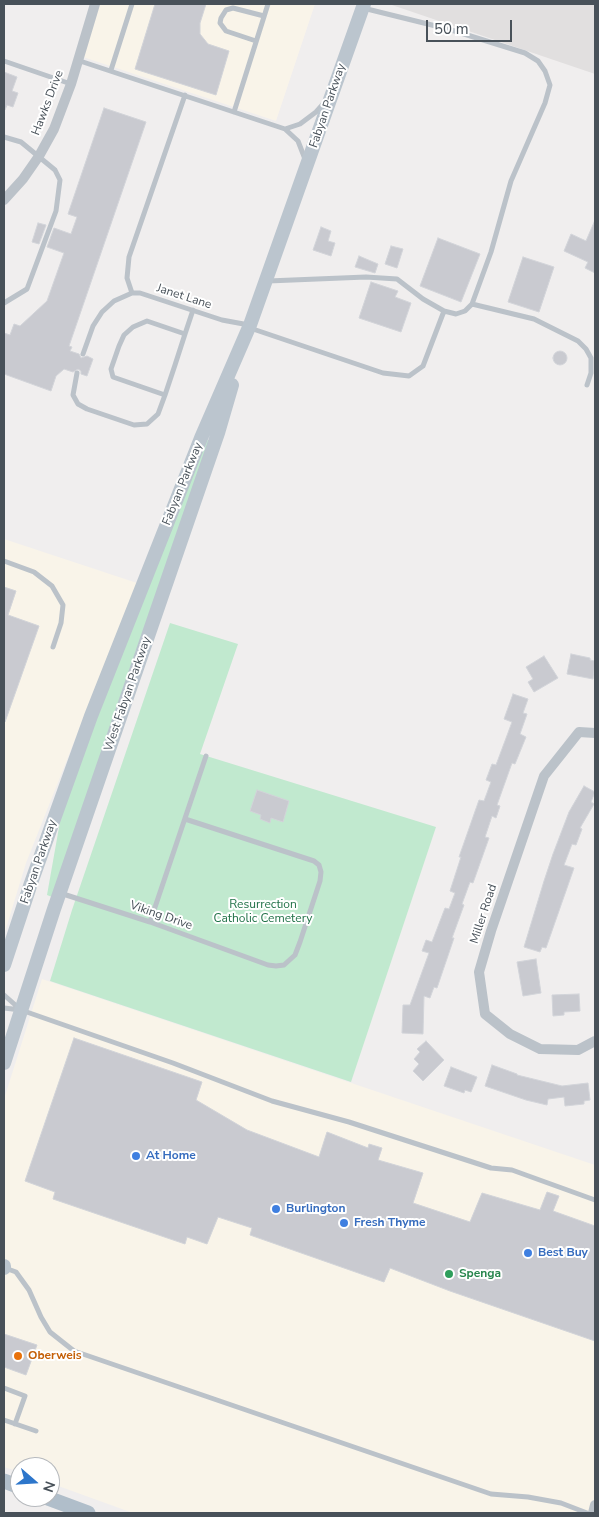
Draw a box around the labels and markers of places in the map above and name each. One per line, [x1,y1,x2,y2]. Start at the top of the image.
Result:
place label: At Home [146,1149,196,1163]
marker: At Home [130,1150,142,1162]
place label: Burlington [286,1202,346,1216]
marker: Burlington [270,1203,282,1215]
place label: Fresh Thyme [354,1216,426,1230]
marker: Fresh Thyme [338,1217,350,1229]
place label: Best Buy [538,1246,588,1260]
marker: Best Buy [522,1247,534,1259]
place label: Spenga [459,1267,501,1281]
marker: Spenga [443,1268,455,1280]
place label: Oberweis [28,1349,82,1363]
marker: Oberweis [12,1350,24,1362]

